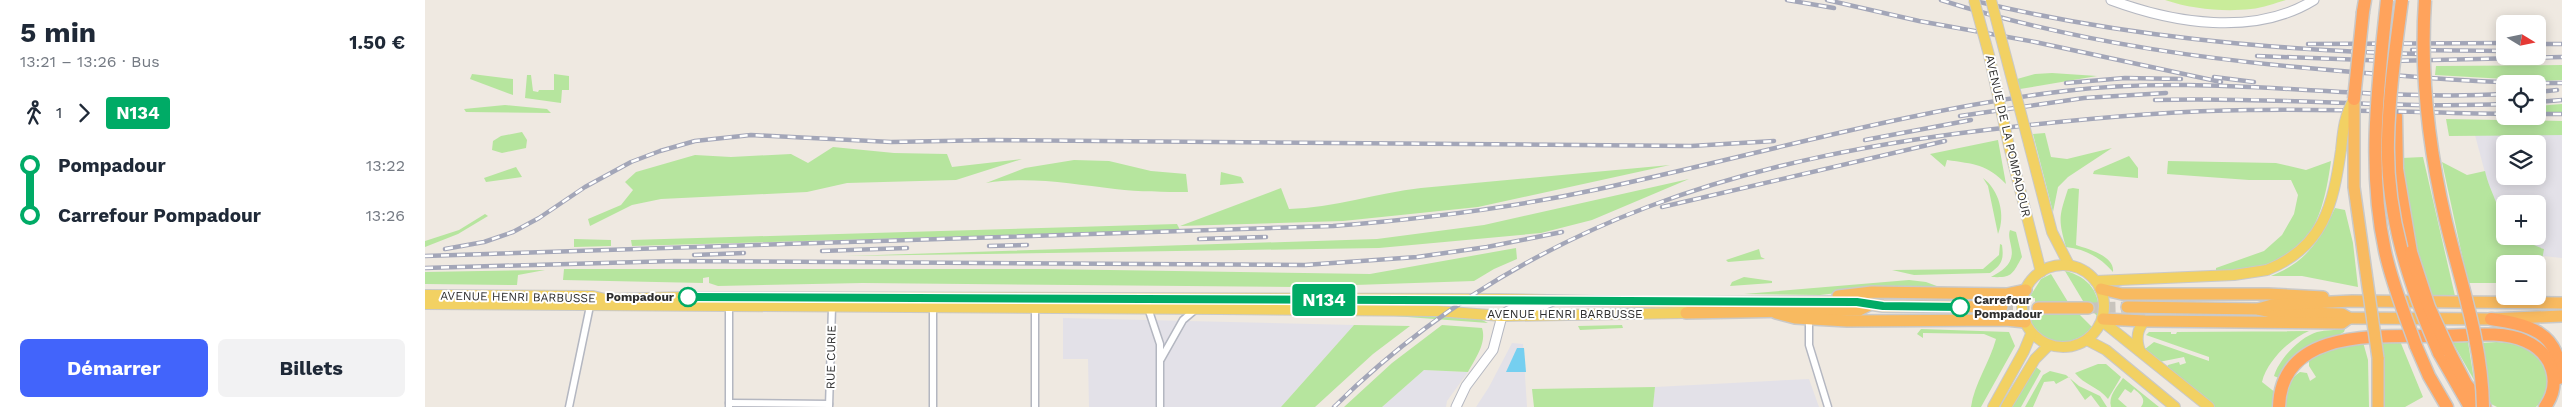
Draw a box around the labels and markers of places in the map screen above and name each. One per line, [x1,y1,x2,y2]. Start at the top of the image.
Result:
marker: Pompadour [678,287,698,307]
place label: Pompadour [606,290,675,304]
place label: Carrefour Pompadour [1974,293,2043,321]
marker: Carrefour Pompadour [1950,297,1970,317]

